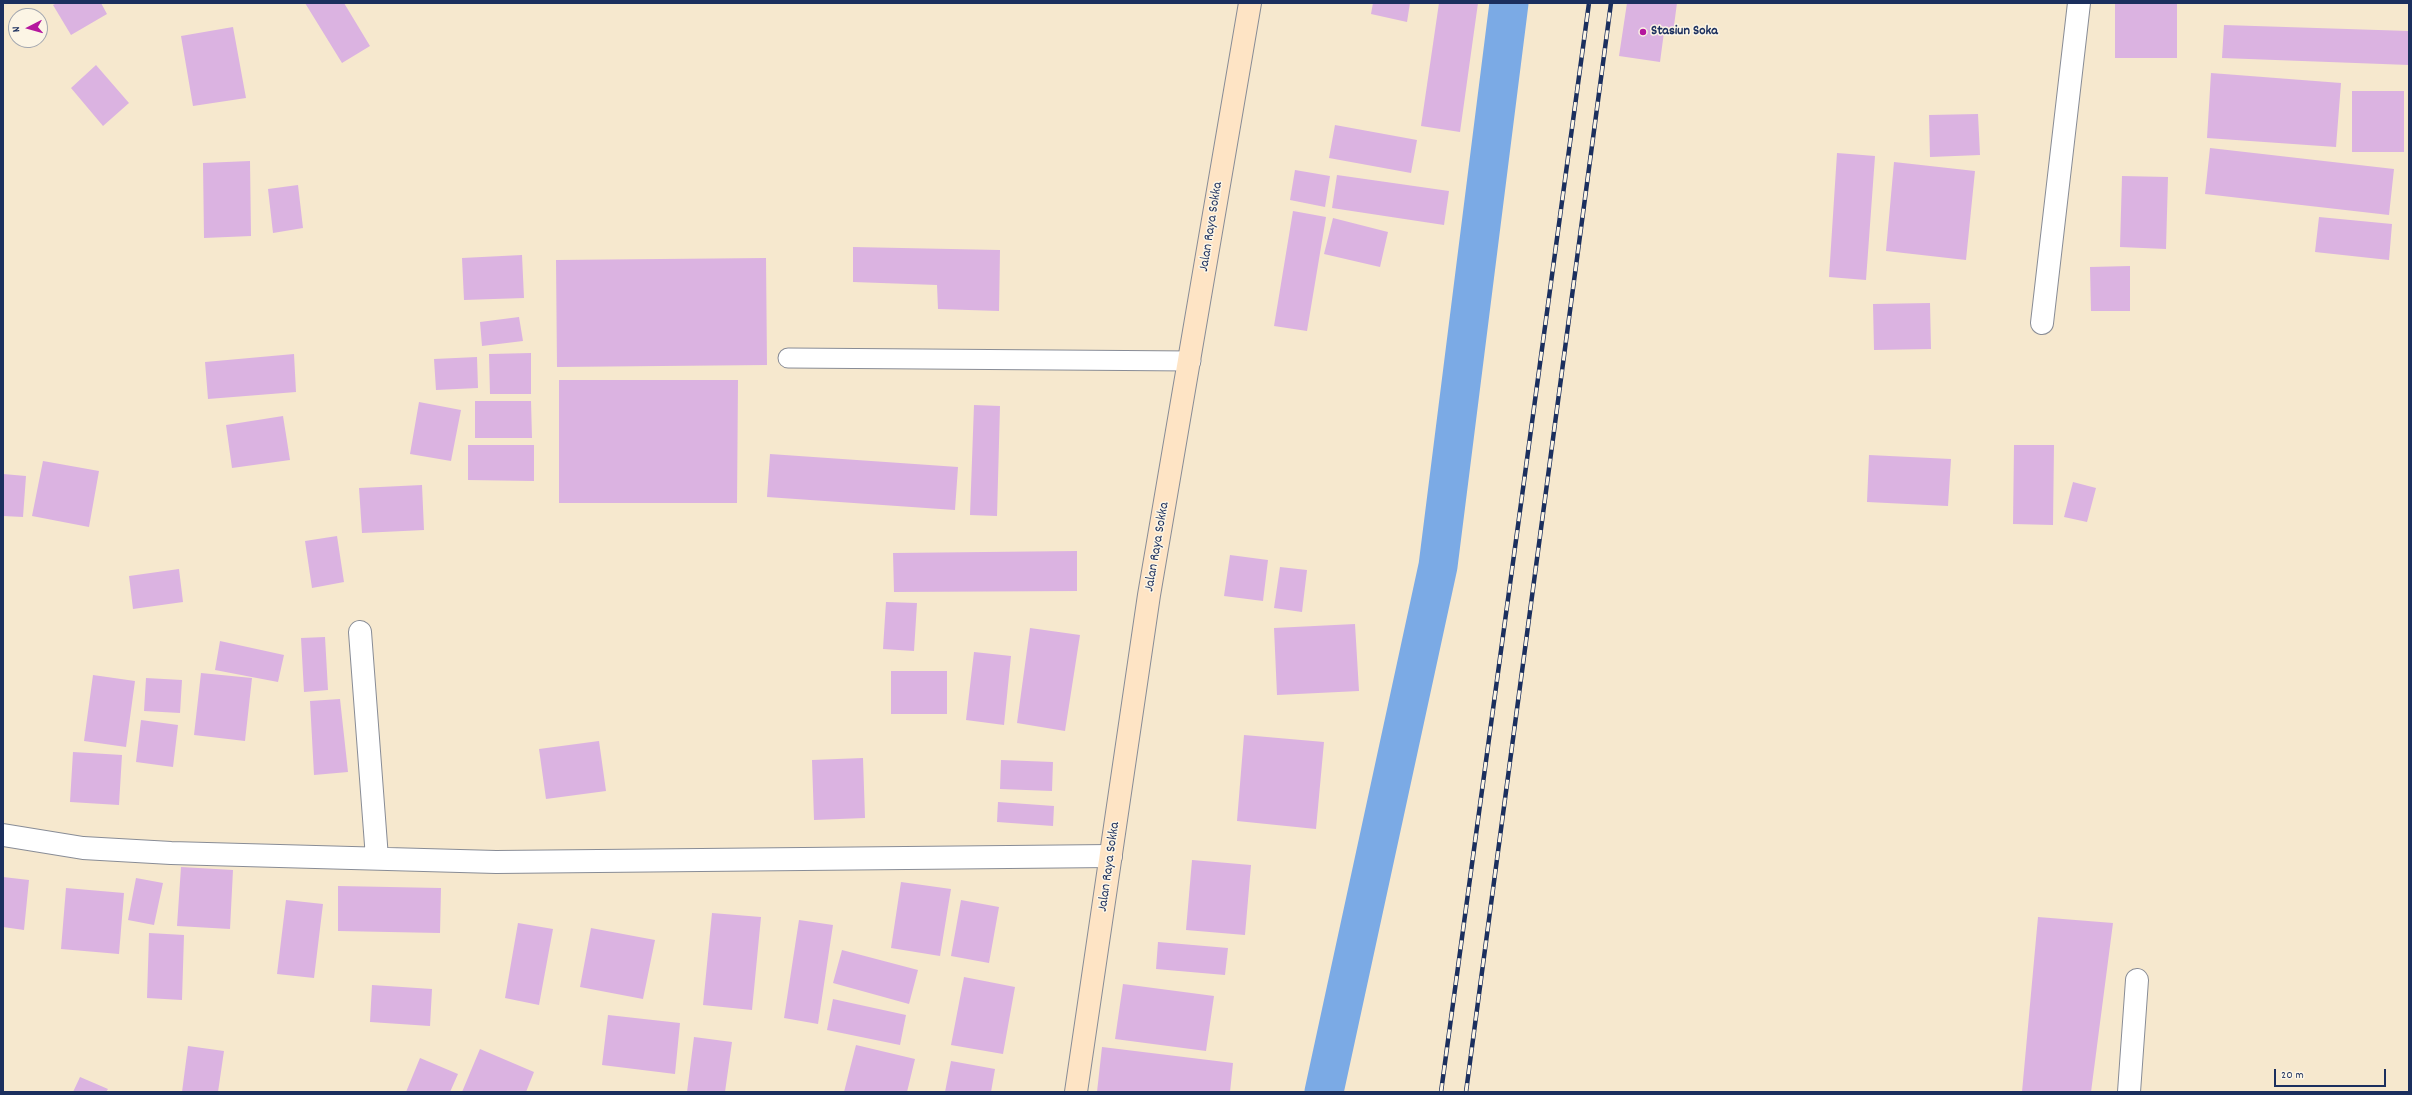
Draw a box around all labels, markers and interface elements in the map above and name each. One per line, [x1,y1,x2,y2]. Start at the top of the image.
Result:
north arrow [8,8,48,48]
place label: Stasiun Soka [1651,24,1718,40]
text: N [9,26,25,33]
marker: Stasiun Soka [1638,27,1648,37]
street label: Jalan Raya Sokka [1197,181,1227,273]
street label: Jalan Raya Sokka [1142,501,1174,593]
street label: Jalan Raya Sokka [1095,821,1125,913]
scale bar [2276,1061,2388,1087]
text: 20 m [2281,1067,2304,1084]

